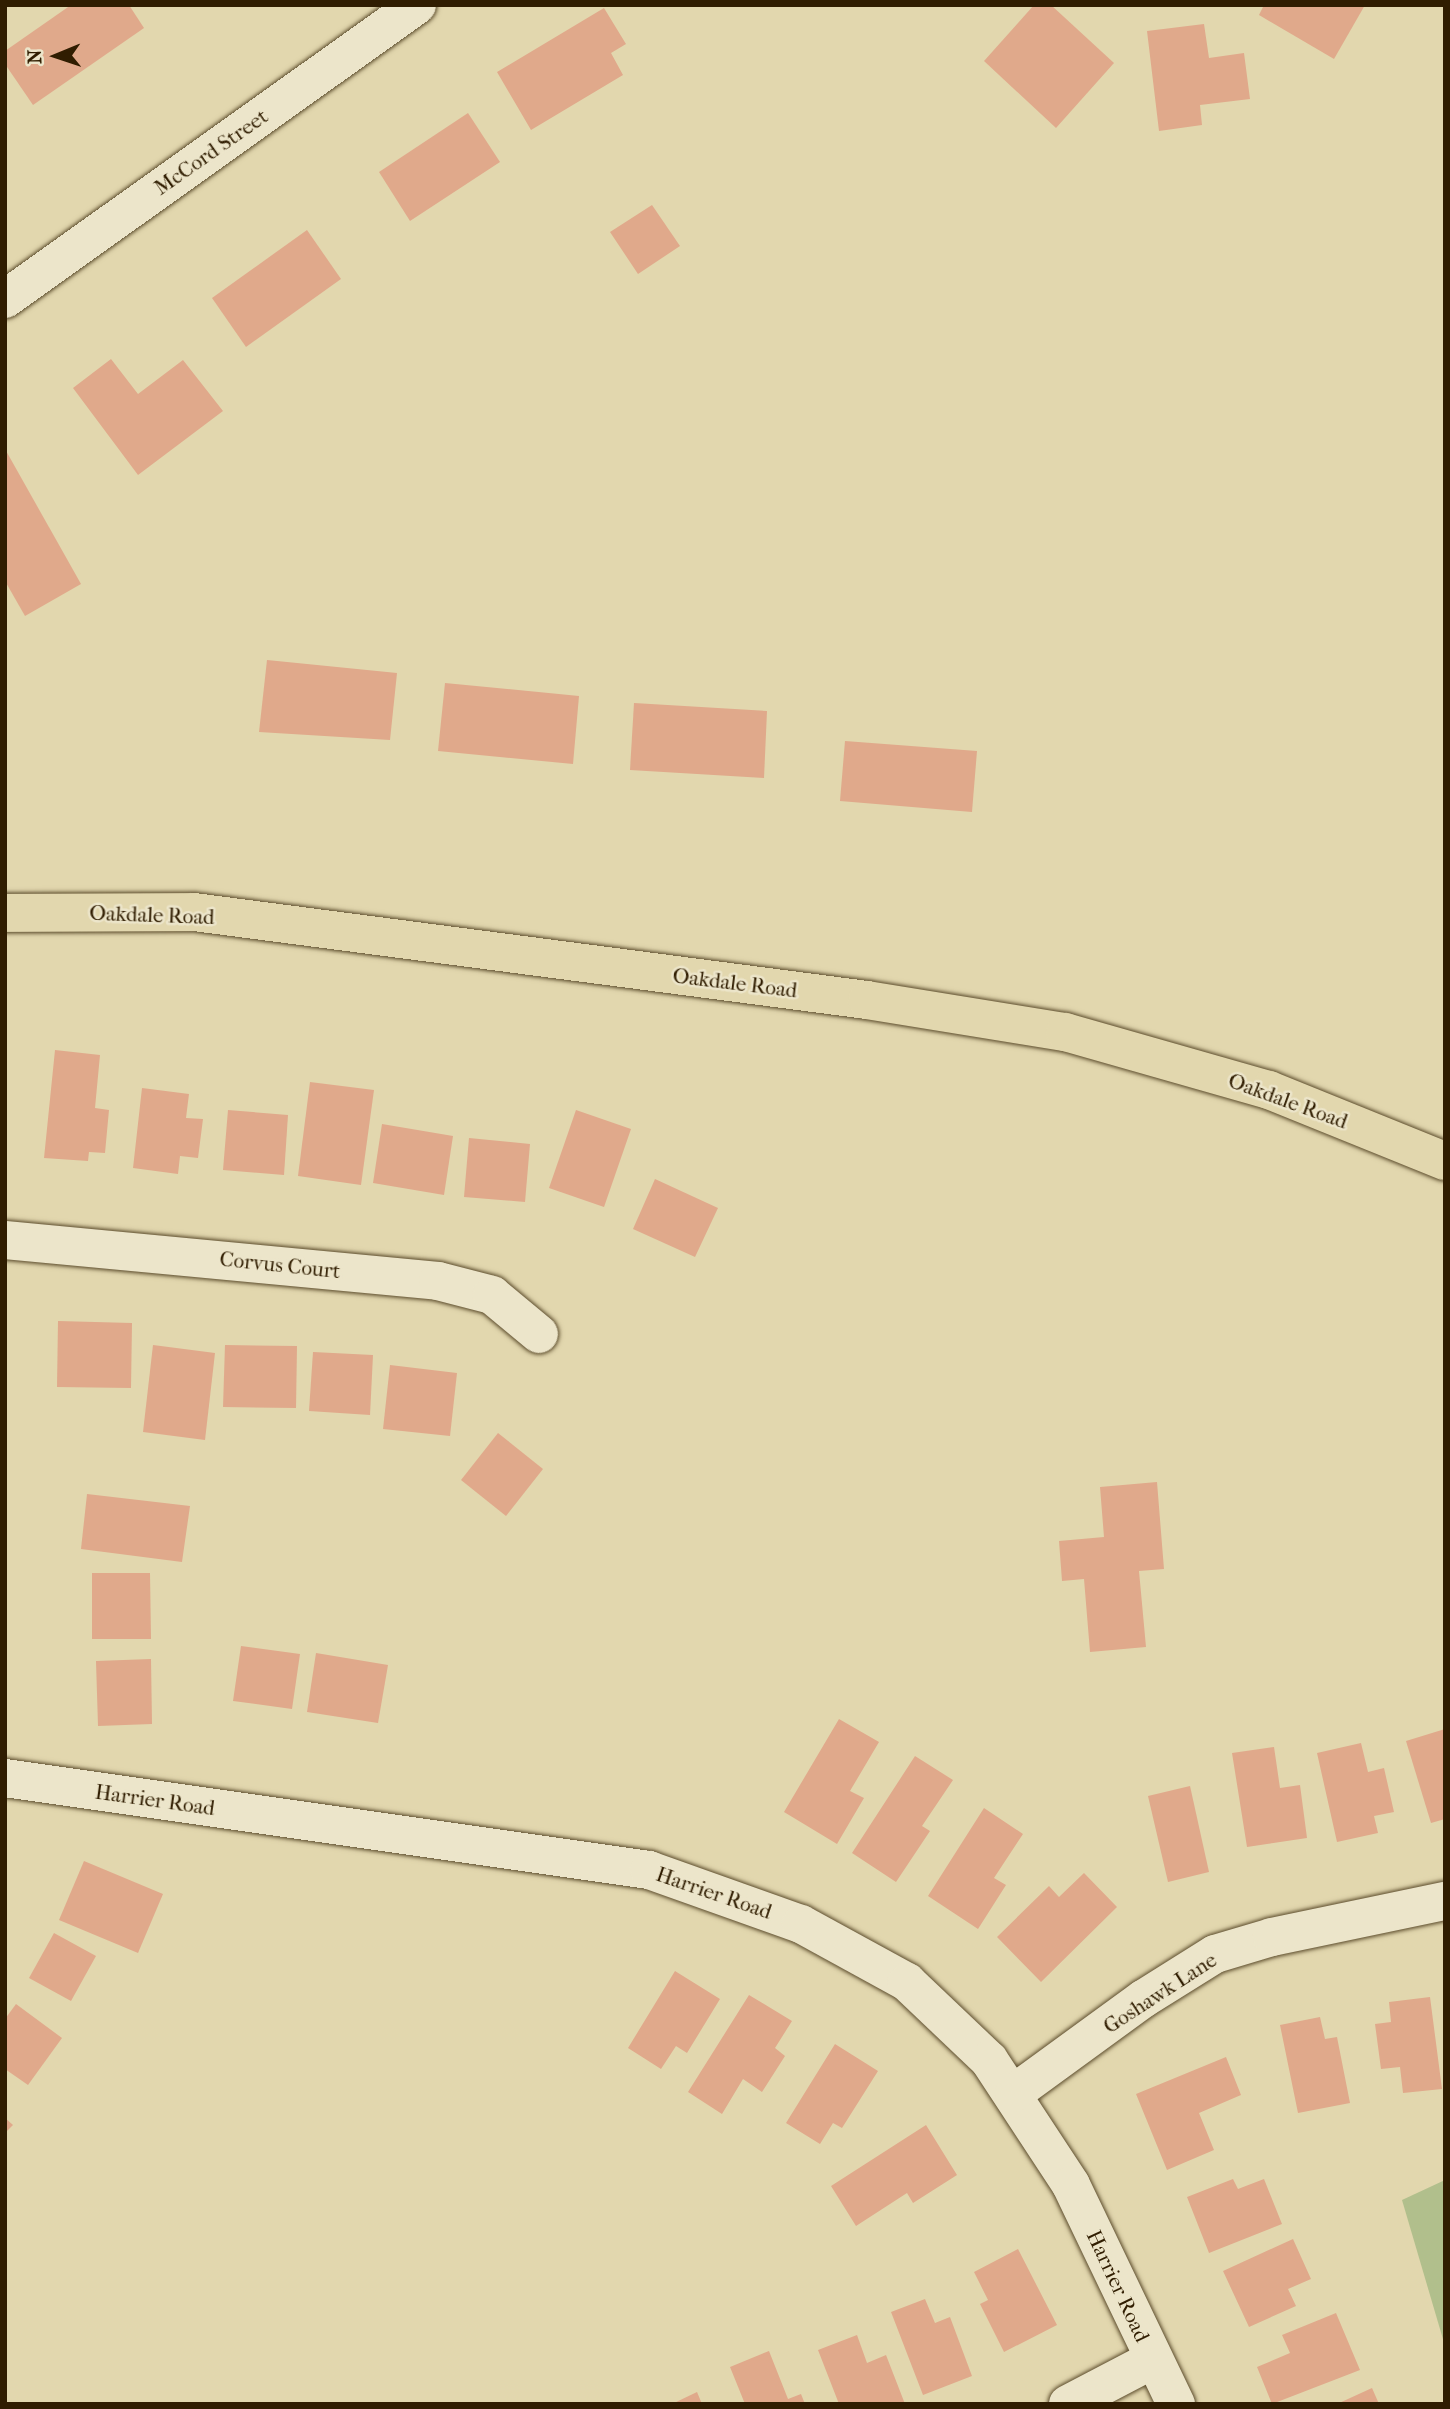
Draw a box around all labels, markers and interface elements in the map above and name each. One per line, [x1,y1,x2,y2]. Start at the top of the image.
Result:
north arrow [21,21,91,91]
text: N [24,49,46,64]
street label: McCord Street [149,104,273,200]
street label: Oakdale Road [89,900,215,930]
street label: Oakdale Road [671,963,799,1003]
street label: Oakdale Road [1225,1068,1351,1134]
street label: Corvus Court [218,1246,342,1284]
street label: Harrier Road [93,1779,217,1821]
street label: Harrier Road [653,1861,775,1925]
street label: Goshawk Lane [1099,1947,1221,2039]
street label: Harrier Road [1081,2226,1155,2346]

